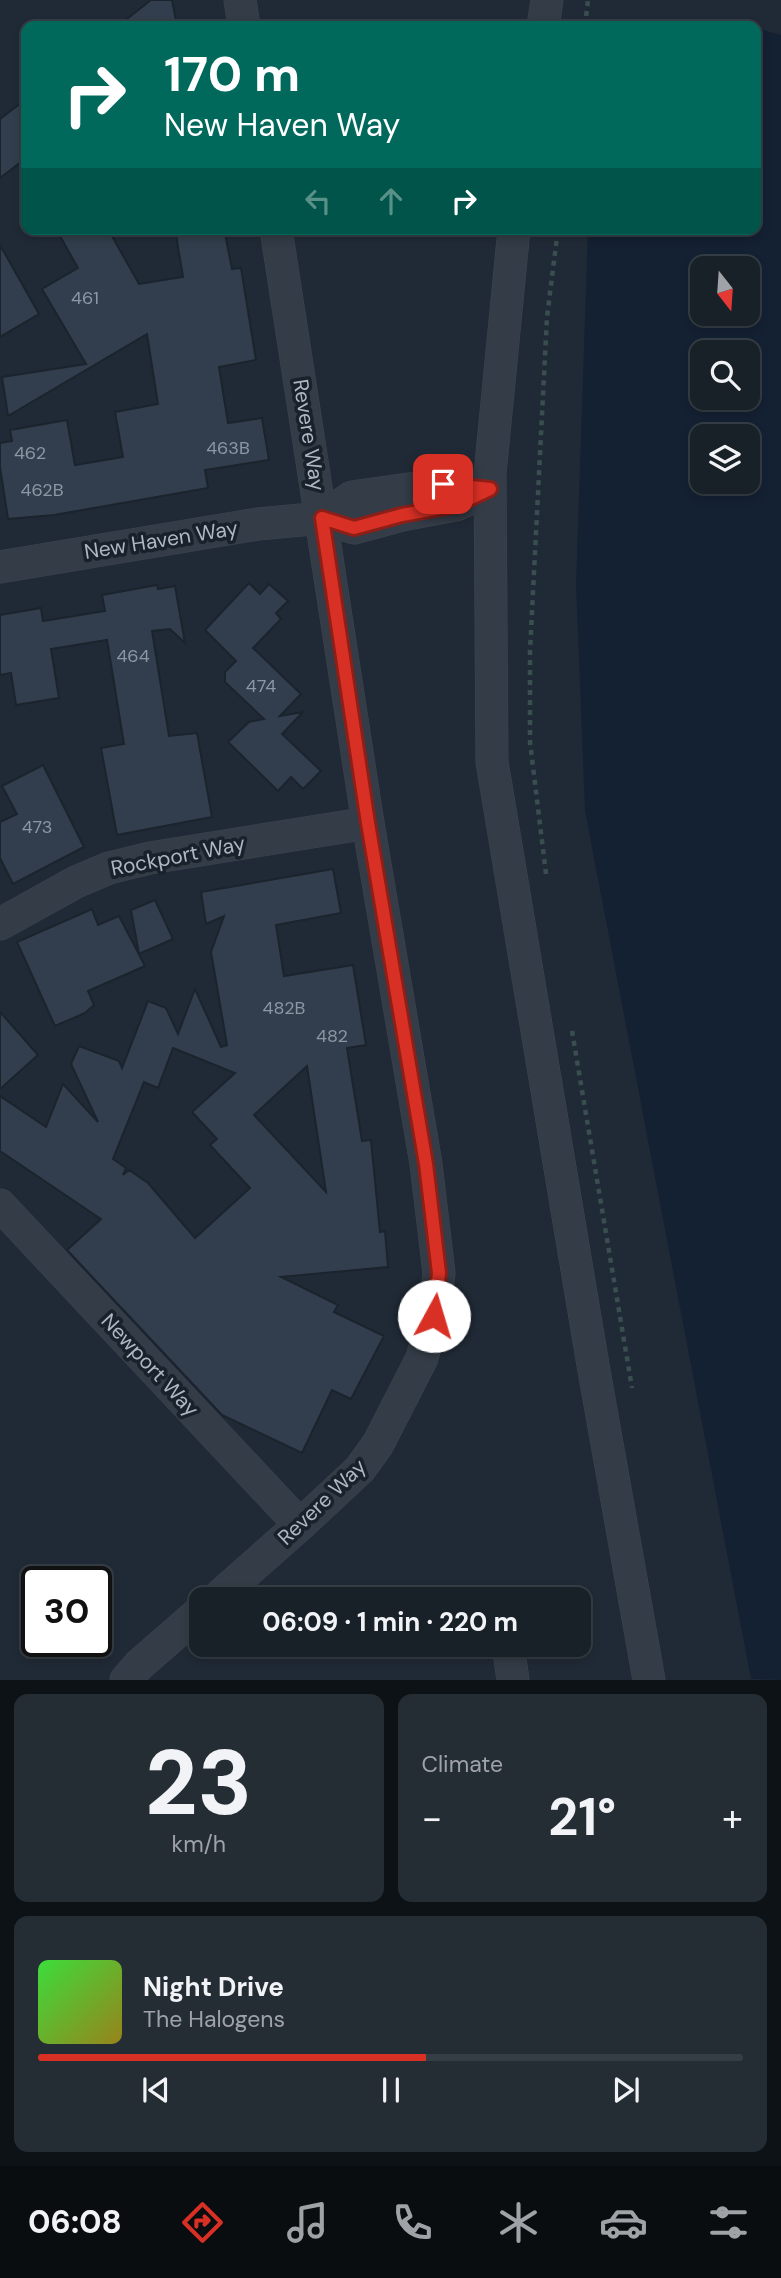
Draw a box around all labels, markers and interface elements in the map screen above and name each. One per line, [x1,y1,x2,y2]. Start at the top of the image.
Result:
text: 170 m [164,42,300,106]
icon: right [49,49,140,140]
text: New Haven Way [164,104,400,146]
icon: left [299,182,337,220]
icon: ahead [372,182,410,220]
icon: right [445,182,483,220]
north arrow [690,256,760,326]
map controls [690,256,760,494]
house number: 461 [71,286,99,310]
button: search [690,340,760,410]
street label: Revere Way [286,377,332,493]
button: layers [690,424,760,494]
house number: 463B [206,436,250,460]
house number: 462 [14,441,46,465]
pin [413,454,473,514]
icon: arrive [424,465,462,503]
house number: 462B [21,478,64,502]
street label: New Haven Way [82,514,240,566]
house number: 464 [116,644,150,668]
house number: 474 [246,674,276,698]
house number: 473 [22,815,52,839]
street label: Rockport Way [108,829,248,883]
house number: 482B [263,996,306,1020]
house number: 482 [316,1024,348,1048]
position arrow [397,1279,471,1353]
street label: Newport Way [95,1307,205,1423]
street label: Revere Way [272,1453,373,1551]
speed limit sign: 30 [21,1566,112,1657]
text: 06:09 · 1 min · 220 m [262,1605,518,1639]
text: 23 [145,1724,252,1842]
text: Climate [422,1749,503,1779]
text: 21° [548,1783,616,1851]
text: − [422,1793,442,1843]
text: + [722,1793,743,1843]
text: km/h [172,1829,226,1859]
text: Night Drive [143,1970,284,2004]
text: The Halogens [143,2004,285,2034]
icon: previous [137,2071,175,2109]
icon: pause [372,2071,410,2109]
icon: next [607,2071,645,2109]
icon: directions [178,2198,227,2247]
icon: music [283,2198,332,2247]
icon: phone [388,2198,437,2247]
icon: climate [494,2198,543,2247]
icon: car [599,2198,648,2247]
icon: filters [704,2198,753,2247]
text: 06:08 [28,2201,122,2243]

